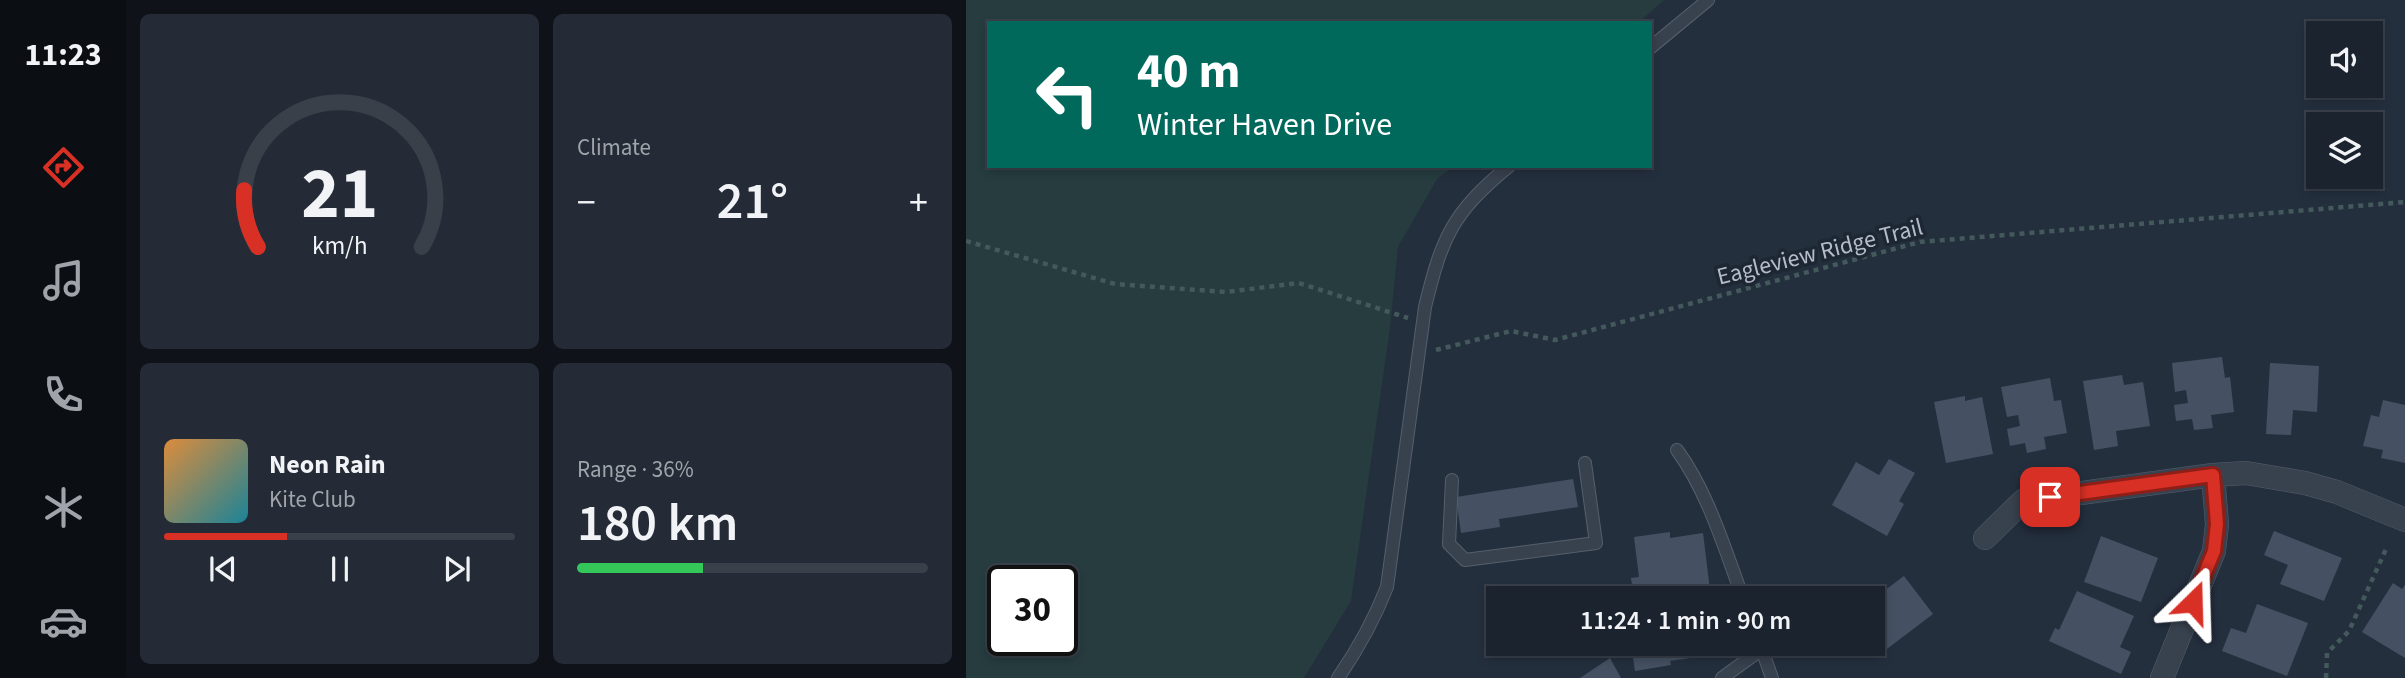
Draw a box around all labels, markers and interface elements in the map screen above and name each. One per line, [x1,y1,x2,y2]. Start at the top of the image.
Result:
map controls [2306,21,2383,189]
button: sound [2306,21,2383,98]
text: 11:23 [24,32,102,78]
text: 40 m [1137,37,1241,107]
icon: left [1022,49,1113,140]
text: Winter Haven Drive [1137,102,1392,148]
button: layers [2306,112,2383,189]
text: Climate [577,131,651,164]
icon: directions [39,143,88,192]
text: 21 [301,143,378,247]
text: 21° [717,165,788,239]
text: − [577,176,596,230]
text: + [909,176,928,230]
street label: Eagleview Ridge Trail [1713,209,1927,295]
text: km/h [312,228,367,264]
icon: music [39,256,88,305]
icon: phone [39,370,88,419]
text: Neon Rain [269,446,386,483]
text: Range · 36% [577,453,694,486]
pin [2020,467,2080,527]
icon: arrive [2031,478,2069,516]
icon: climate [39,483,88,532]
text: Kite Club [269,483,356,516]
text: 180 km [577,487,738,561]
icon: previous [204,550,242,588]
icon: pause [321,550,359,588]
icon: next [438,550,476,588]
speed limit sign: 30 [987,565,1078,656]
position arrow [2156,565,2230,639]
icon: car [39,597,88,646]
text: 11:24 · 1 min · 90 m [1580,602,1791,639]

